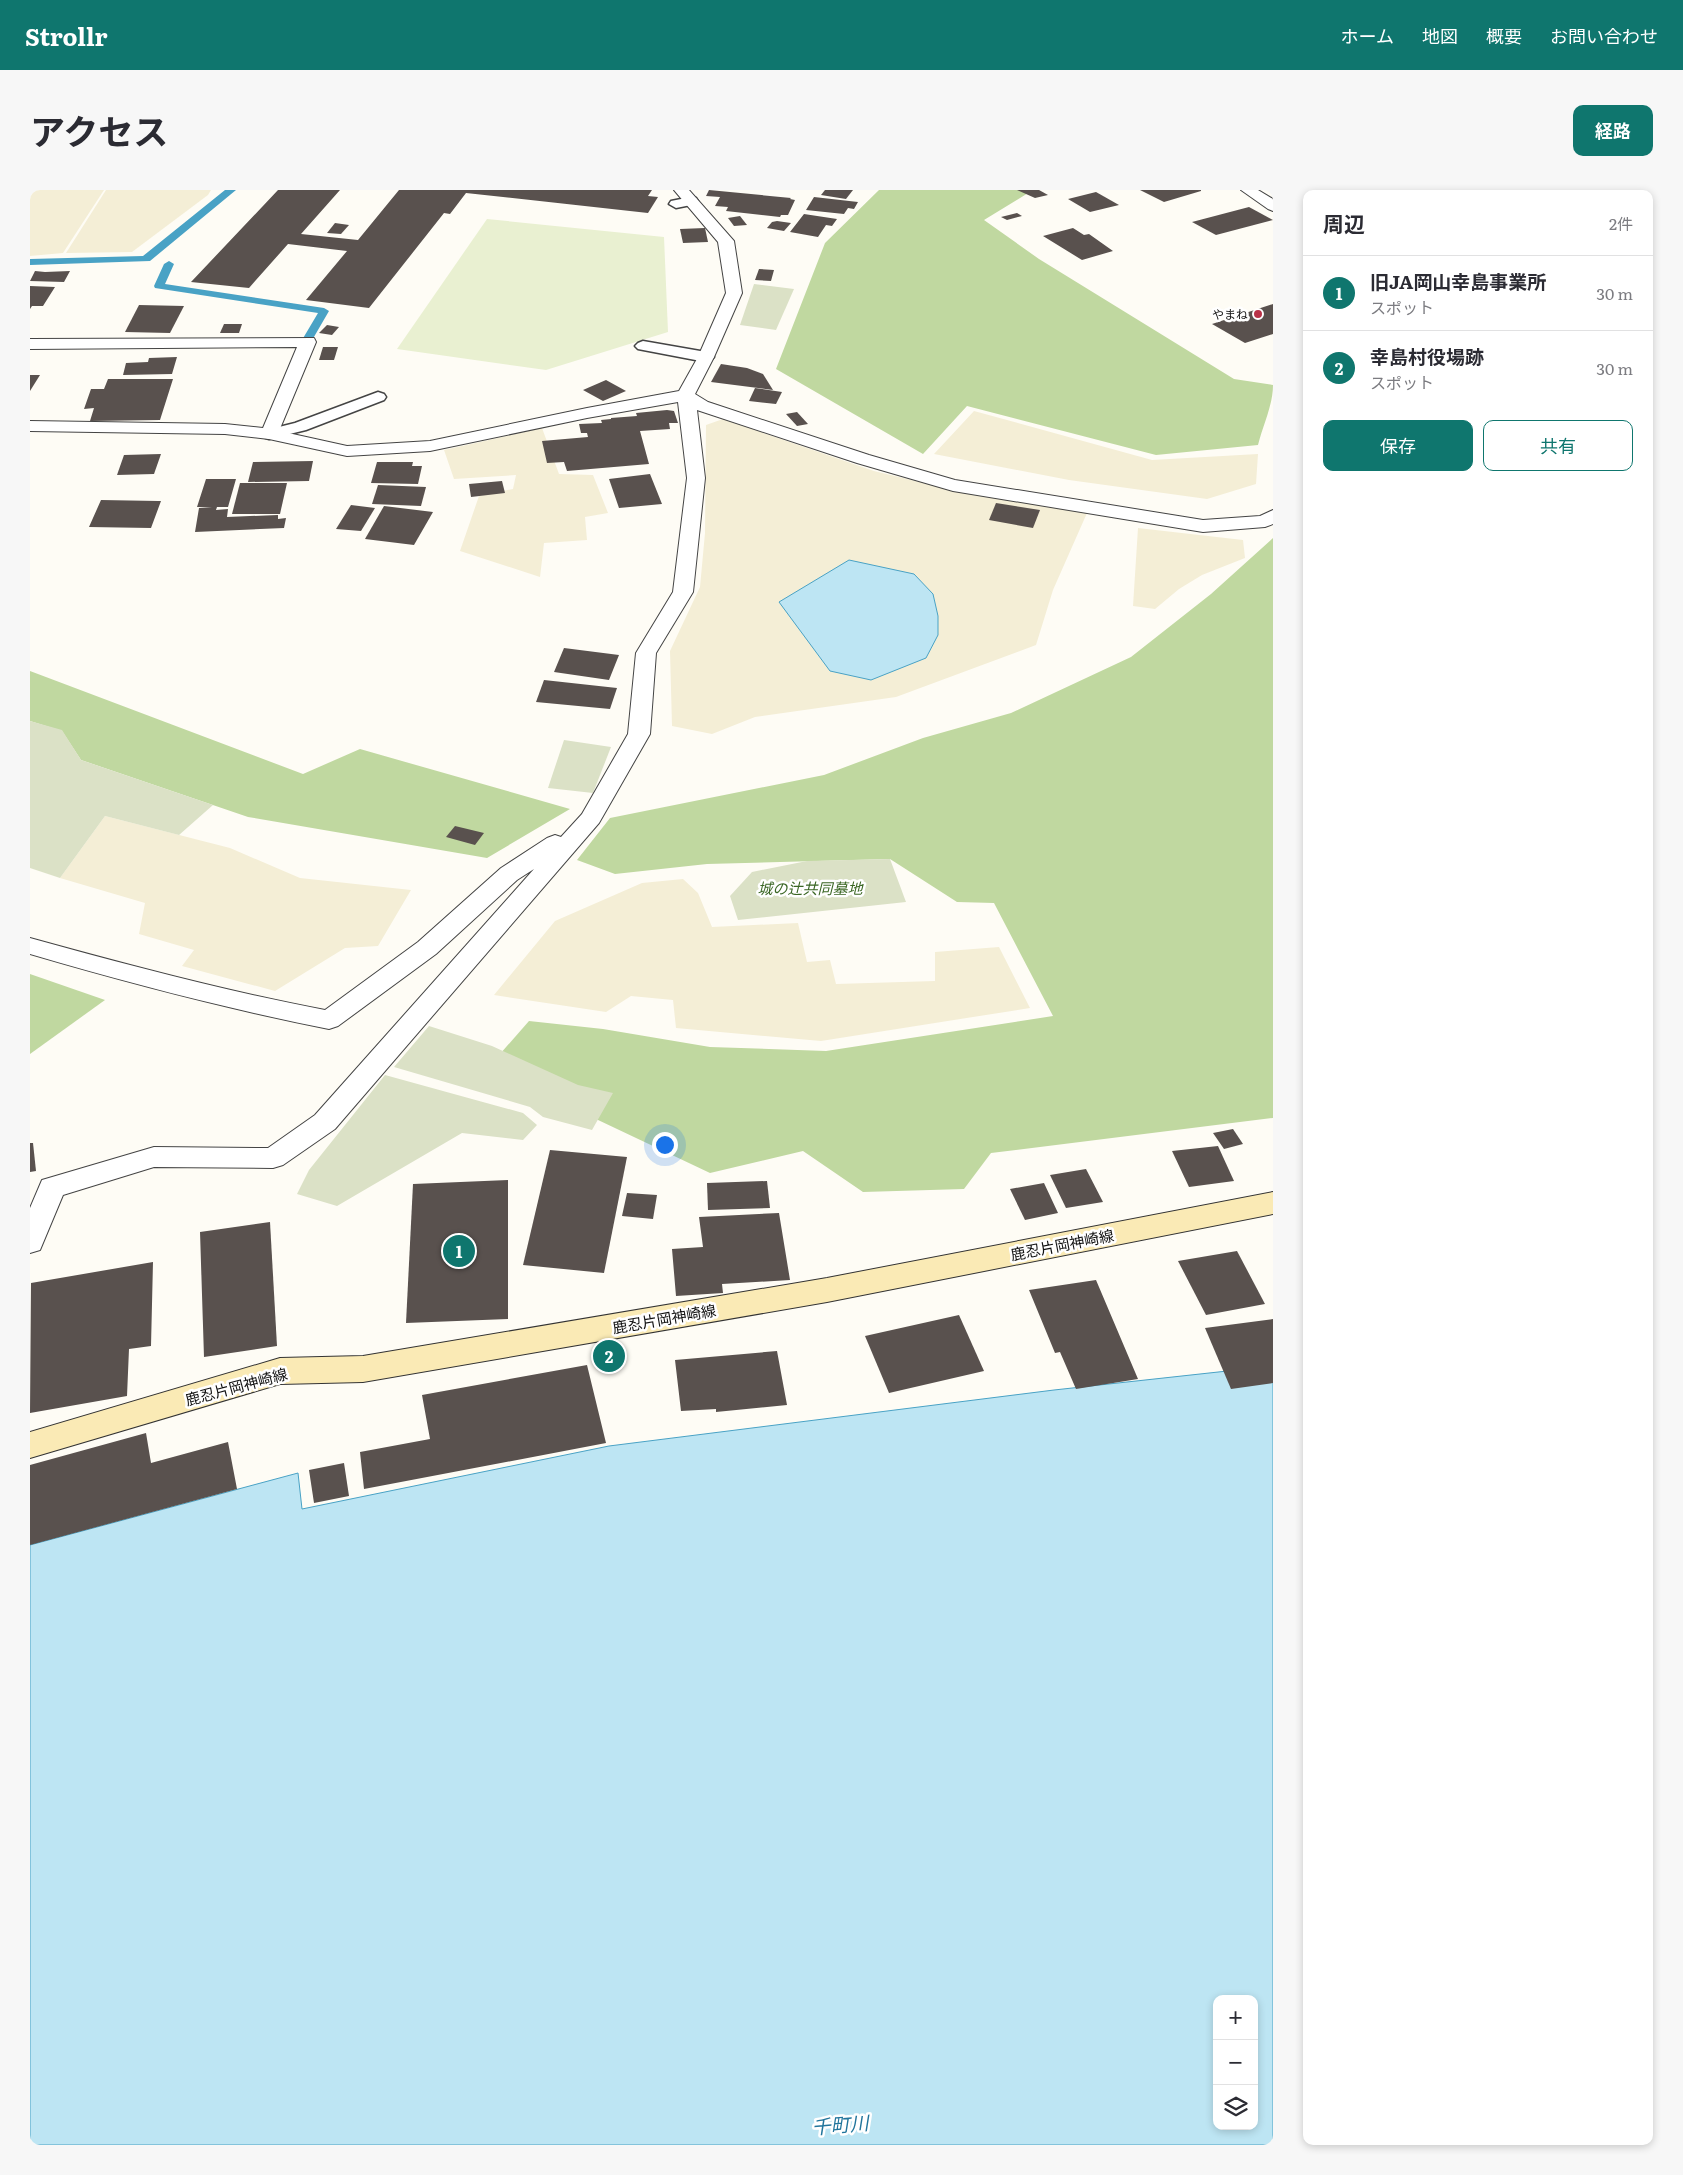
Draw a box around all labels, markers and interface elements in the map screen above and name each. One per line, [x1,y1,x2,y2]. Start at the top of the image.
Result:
text: Strollr [25,18,108,53]
text: ホーム [1341,22,1394,49]
text: 地図 [1422,22,1458,49]
text: 概要 [1486,22,1522,49]
text: お問い合わせ [1550,22,1658,49]
text: アクセス [30,104,168,156]
button: 経路 [1573,105,1653,156]
text: 周辺 [1323,207,1365,238]
text: 2件 [1609,211,1633,235]
text: 旧JA岡山幸島事業所 [1370,267,1546,295]
text: 1 [1336,281,1342,305]
text: 30 m [1596,281,1633,305]
text: スポット [1370,295,1434,319]
place label: やまね [1212,305,1248,323]
marker: やまね [1252,308,1264,320]
text: 幸島村役場跡 [1370,342,1484,370]
text: 2 [1335,356,1343,380]
text: 30 m [1596,356,1633,380]
text: スポット [1370,370,1434,394]
button: 保存 [1323,420,1473,471]
button: 共有 [1483,420,1633,471]
park label: 城の辻共同墓地 [757,876,864,899]
your location [652,1132,678,1158]
street label: 鹿忍片岡神崎線 [1008,1223,1116,1265]
pin: 1 [443,1232,475,1270]
street label: 鹿忍片岡神崎線 [610,1298,718,1338]
pin: 2 [593,1337,625,1375]
street label: 鹿忍片岡神崎線 [182,1361,290,1411]
map controls [1213,1995,1258,2130]
button: + [1213,1995,1258,2040]
button: − [1213,2040,1258,2085]
button: layers [1213,2085,1258,2130]
water label: 千町川 [810,2107,872,2140]

